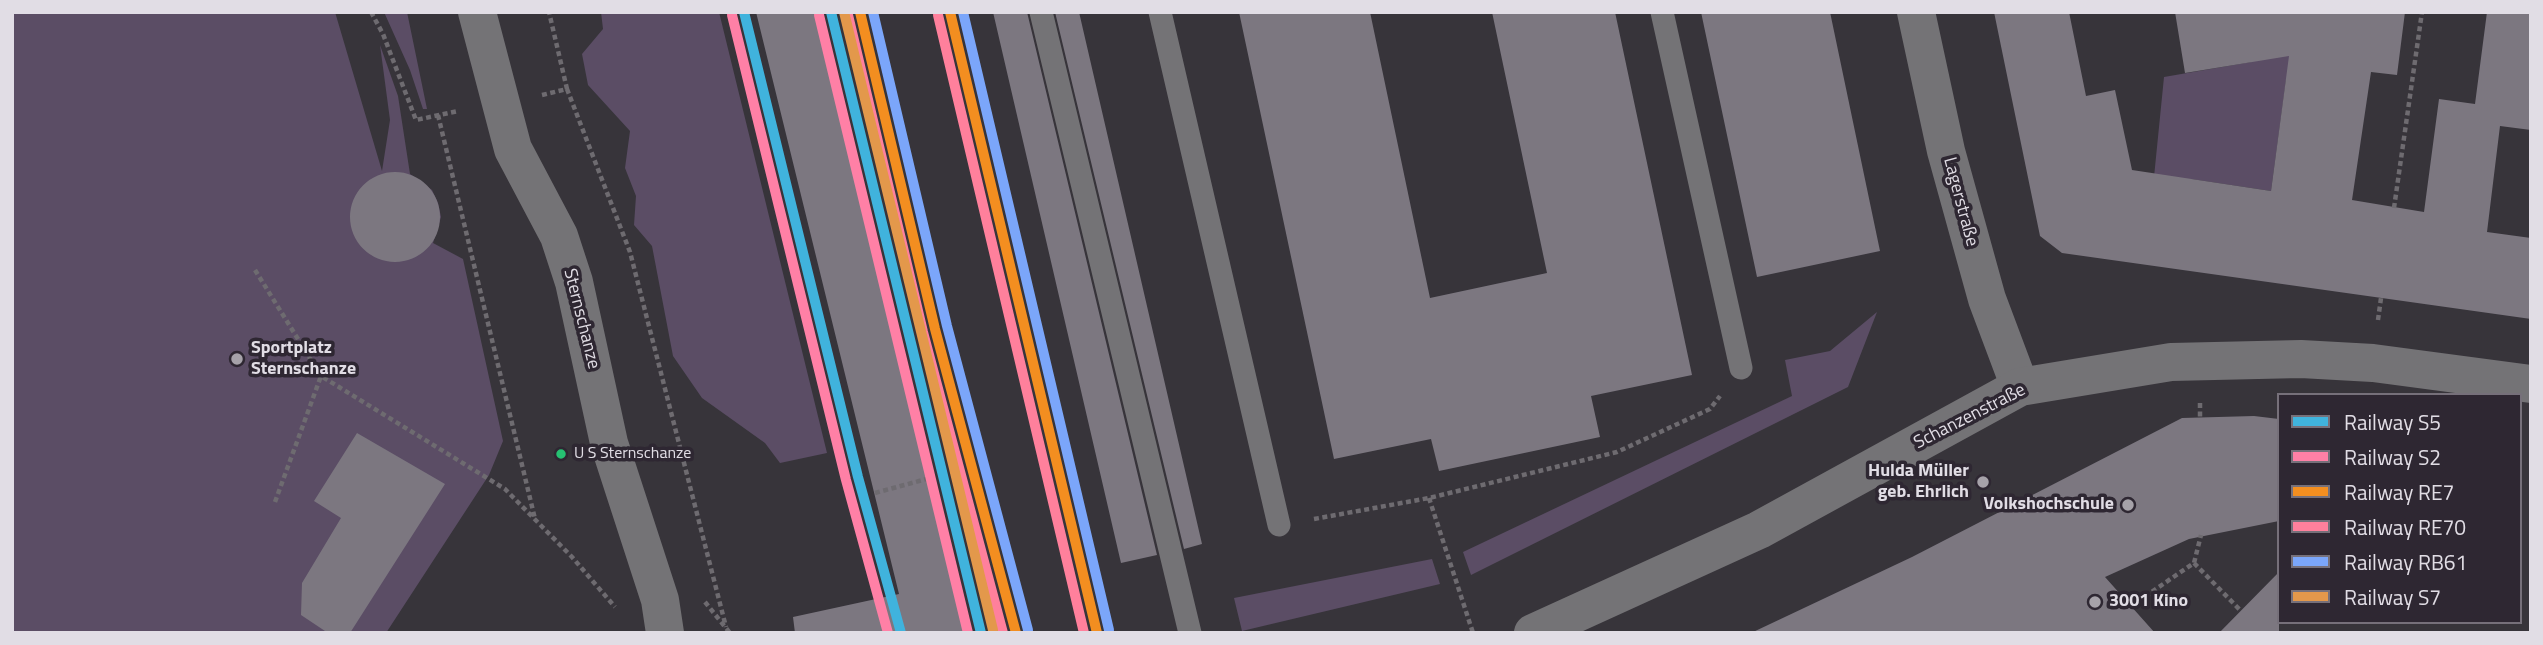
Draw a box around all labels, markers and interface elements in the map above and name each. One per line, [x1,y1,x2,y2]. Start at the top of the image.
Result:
street label: Lagerstraße [1938,155,1982,249]
street label: Sternschanze [558,267,604,371]
place label: Sportplatz Sternschanze [251,338,356,380]
marker: Sportplatz Sternschanze [229,351,245,367]
street label: Schanzenstraße [1911,380,2029,454]
legend [2277,393,2522,624]
text: Railway S5 [2344,406,2441,438]
text: Railway S2 [2344,441,2441,473]
place label: U S Sternschanze [574,444,691,464]
marker: U S Sternschanze [554,447,568,461]
place label: Hulda Müller geb. Ehrlich [1868,461,1969,504]
marker: Hulda Müller geb. Ehrlich [1975,474,1991,490]
text: Railway RE7 [2344,476,2454,508]
place label: Volkshochschule [1983,494,2114,516]
marker: Volkshochschule [2120,497,2136,513]
text: Railway RE70 [2344,511,2466,543]
text: Railway RB61 [2344,546,2467,578]
text: Railway S7 [2344,581,2441,613]
place label: 3001 Kino [2109,591,2188,613]
marker: 3001 Kino [2087,594,2103,610]

